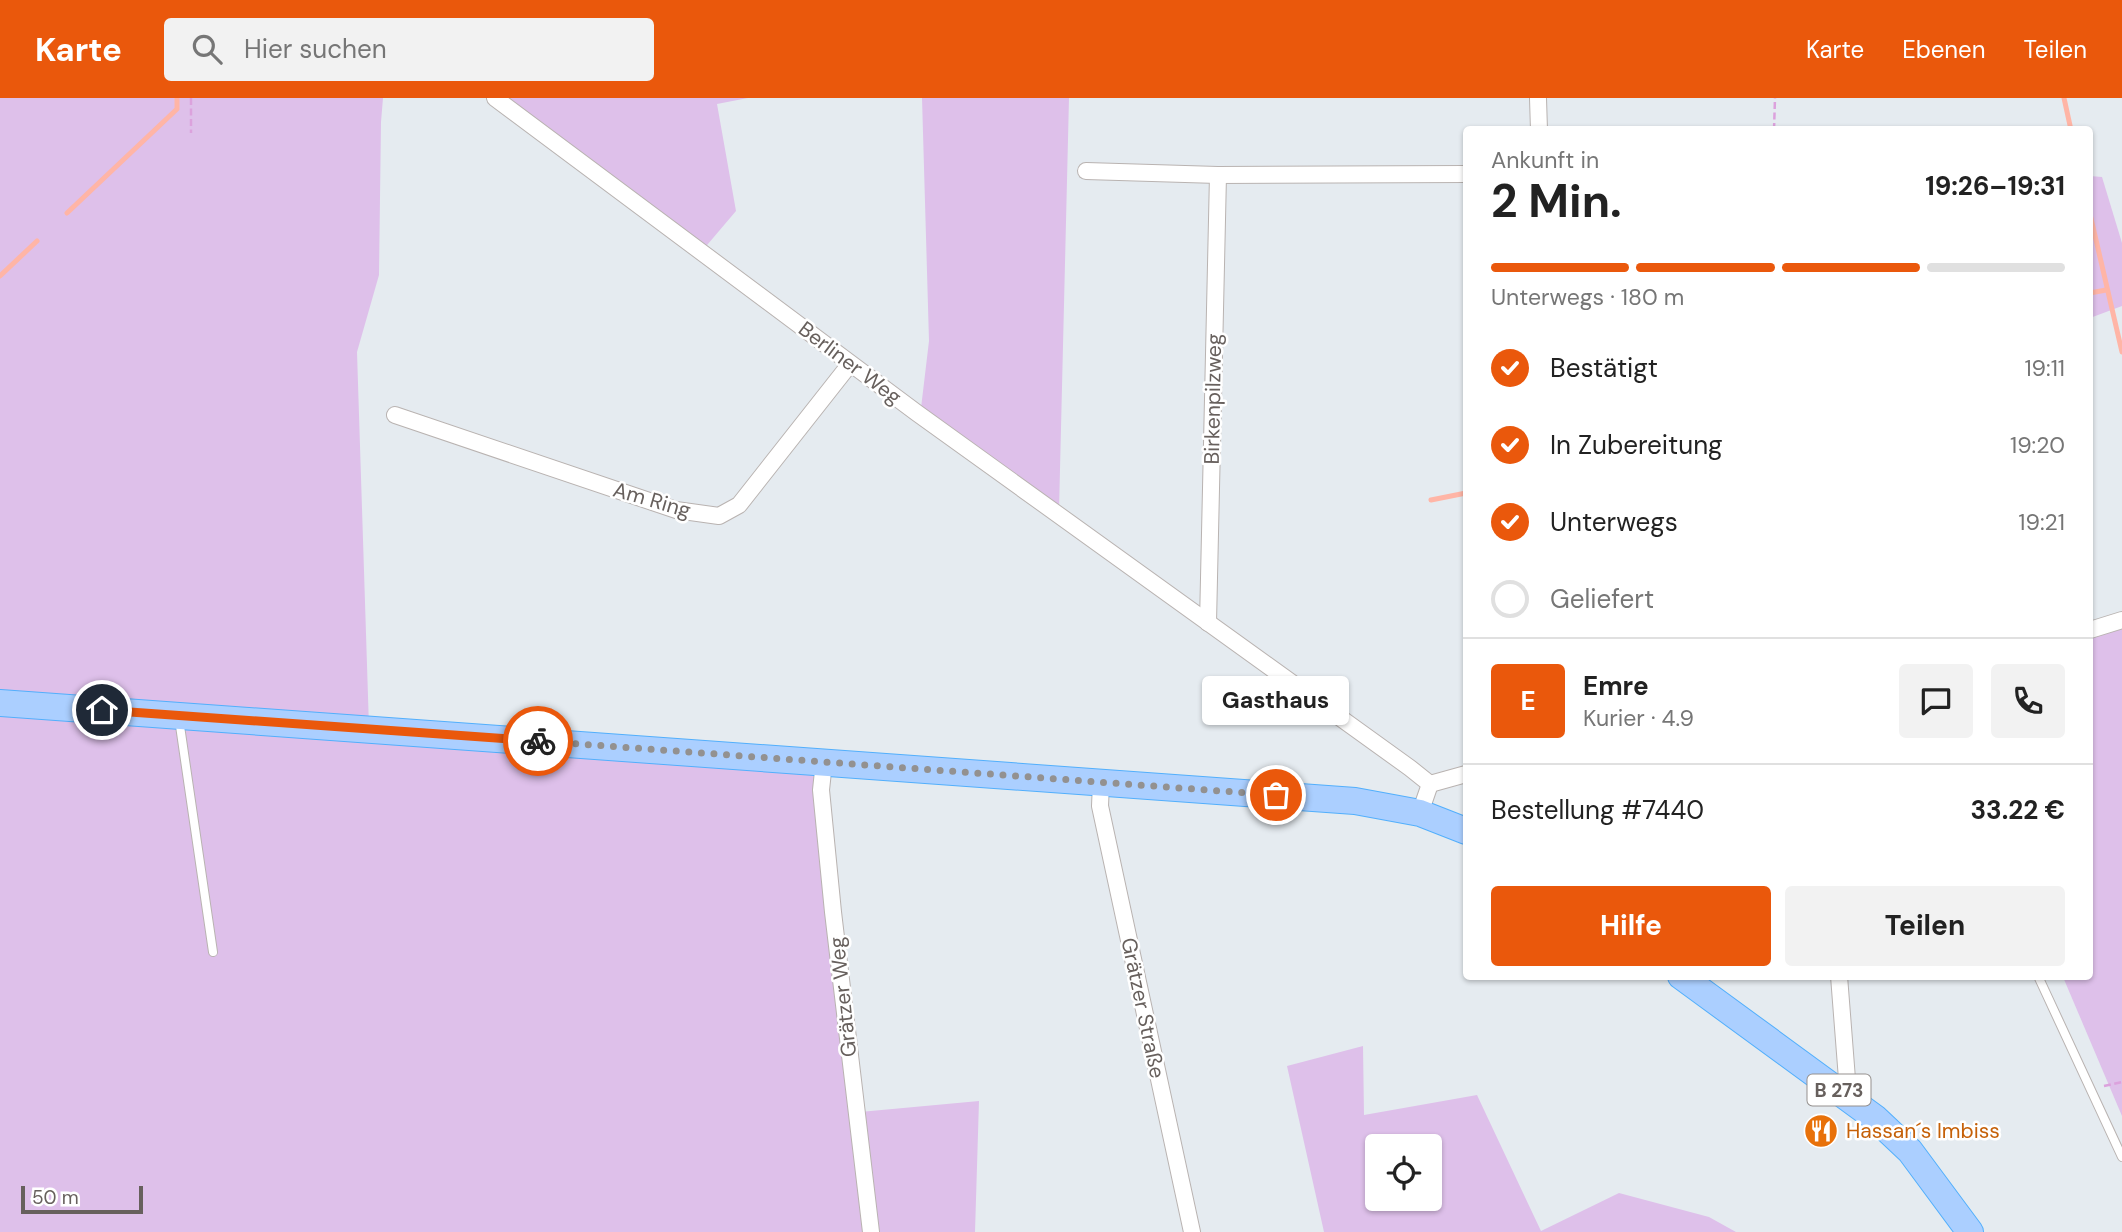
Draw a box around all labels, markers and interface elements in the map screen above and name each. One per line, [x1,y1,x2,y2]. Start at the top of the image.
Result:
search box [164,18,654,81]
text: Karte [35,28,122,71]
icon: search [188,30,226,68]
text: Hier suchen [244,32,387,66]
text: Karte [1806,34,1864,65]
text: Ebenen [1902,34,1986,65]
text: Teilen [2024,34,2087,65]
text: Ankunft in [1491,145,1599,175]
text: 19:26–19:31 [1925,169,2065,203]
text: 2 Min. [1491,171,1622,231]
text: Unterwegs · 180 m [1491,282,1684,312]
street label: Berliner Weg [793,315,907,411]
street label: Birkenpilzweg [1198,333,1228,465]
icon: check [1491,349,1529,387]
text: Bestätigt [1550,351,1658,385]
text: 19:11 [2024,353,2065,383]
icon: check [1491,426,1529,464]
text: In Zubereitung [1550,428,1723,462]
text: 19:20 [2010,430,2065,460]
street label: Am Ring [610,476,694,524]
icon: check [1491,503,1529,541]
text: Unterwegs [1550,505,1678,539]
text: 19:21 [2018,507,2065,537]
text: Geliefert [1550,582,1654,616]
button: chat [1899,664,1973,738]
button: phone [1991,664,2065,738]
text: Emre [1583,669,1649,703]
callout: Gasthaus [1202,676,1350,725]
pin [72,680,132,740]
text: E [1520,684,1536,718]
text: Gasthaus [1222,685,1329,715]
icon: home [83,691,121,729]
text: Kurier · 4.9 [1583,703,1694,733]
courier [503,706,573,776]
icon: bike [519,722,557,760]
pin [1246,765,1306,825]
icon: bag [1257,776,1295,814]
text: Bestellung #7440 [1491,793,1704,827]
text: 33.22 € [1970,793,2065,827]
button: Hilfe [1491,886,1771,966]
button: Teilen [1785,886,2065,966]
street label: Grätzer Weg [823,935,863,1059]
street label: Grätzer Straße [1114,935,1172,1081]
road number: B 273 [1808,1074,1870,1106]
restaurant icon: Hassan´s Imbiss [1802,1112,1840,1150]
place label: Hassan´s Imbiss [1846,1117,2000,1145]
map controls [1365,1134,1442,1211]
button: locate [1365,1134,1442,1211]
scale bar [21,1183,144,1215]
text: 50 m [32,1185,79,1210]

